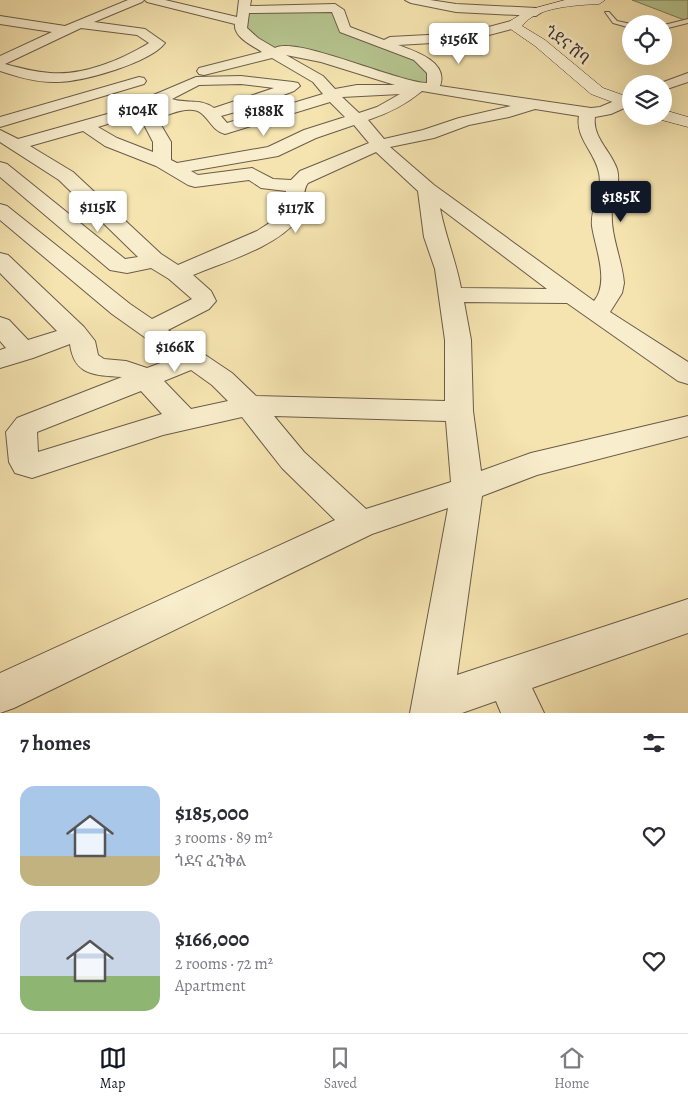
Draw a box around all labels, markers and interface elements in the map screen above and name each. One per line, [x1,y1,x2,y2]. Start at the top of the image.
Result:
map controls [622,15,672,125]
button: locate [622,15,672,65]
street label: ጎደና ሸባ [540,20,594,70]
pin: $156K [424,22,494,65]
text: $156K [440,28,478,50]
button: layers [622,75,672,125]
pin: $104K [103,94,173,136]
pin: $188K [229,94,299,137]
text: $104K [118,99,158,121]
text: $188K [244,100,284,122]
pin: $185K [586,180,656,223]
text: $185K [602,186,640,208]
pin: $115K [63,190,133,233]
pin: $117K [261,192,331,234]
text: $115K [80,196,116,218]
text: $117K [278,197,314,219]
pin: $166K [140,330,210,373]
text: $166K [156,336,194,358]
text: 7 homes [20,729,91,757]
icon: filters [640,729,668,757]
text: $185,000 [175,799,249,827]
icon: home [60,806,120,866]
icon: heart [640,822,668,850]
text: 3 rooms · 89 m² [175,827,273,849]
text: ጎደና ፈንቅል [175,850,247,872]
text: $166,000 [175,925,249,953]
icon: home [60,931,120,991]
icon: heart [640,947,668,975]
text: 2 rooms · 72 m² [175,953,273,975]
text: Apartment [175,975,246,997]
tab: Map [99,1044,127,1093]
tab: Saved [324,1044,357,1093]
tab: Home [554,1044,589,1093]

